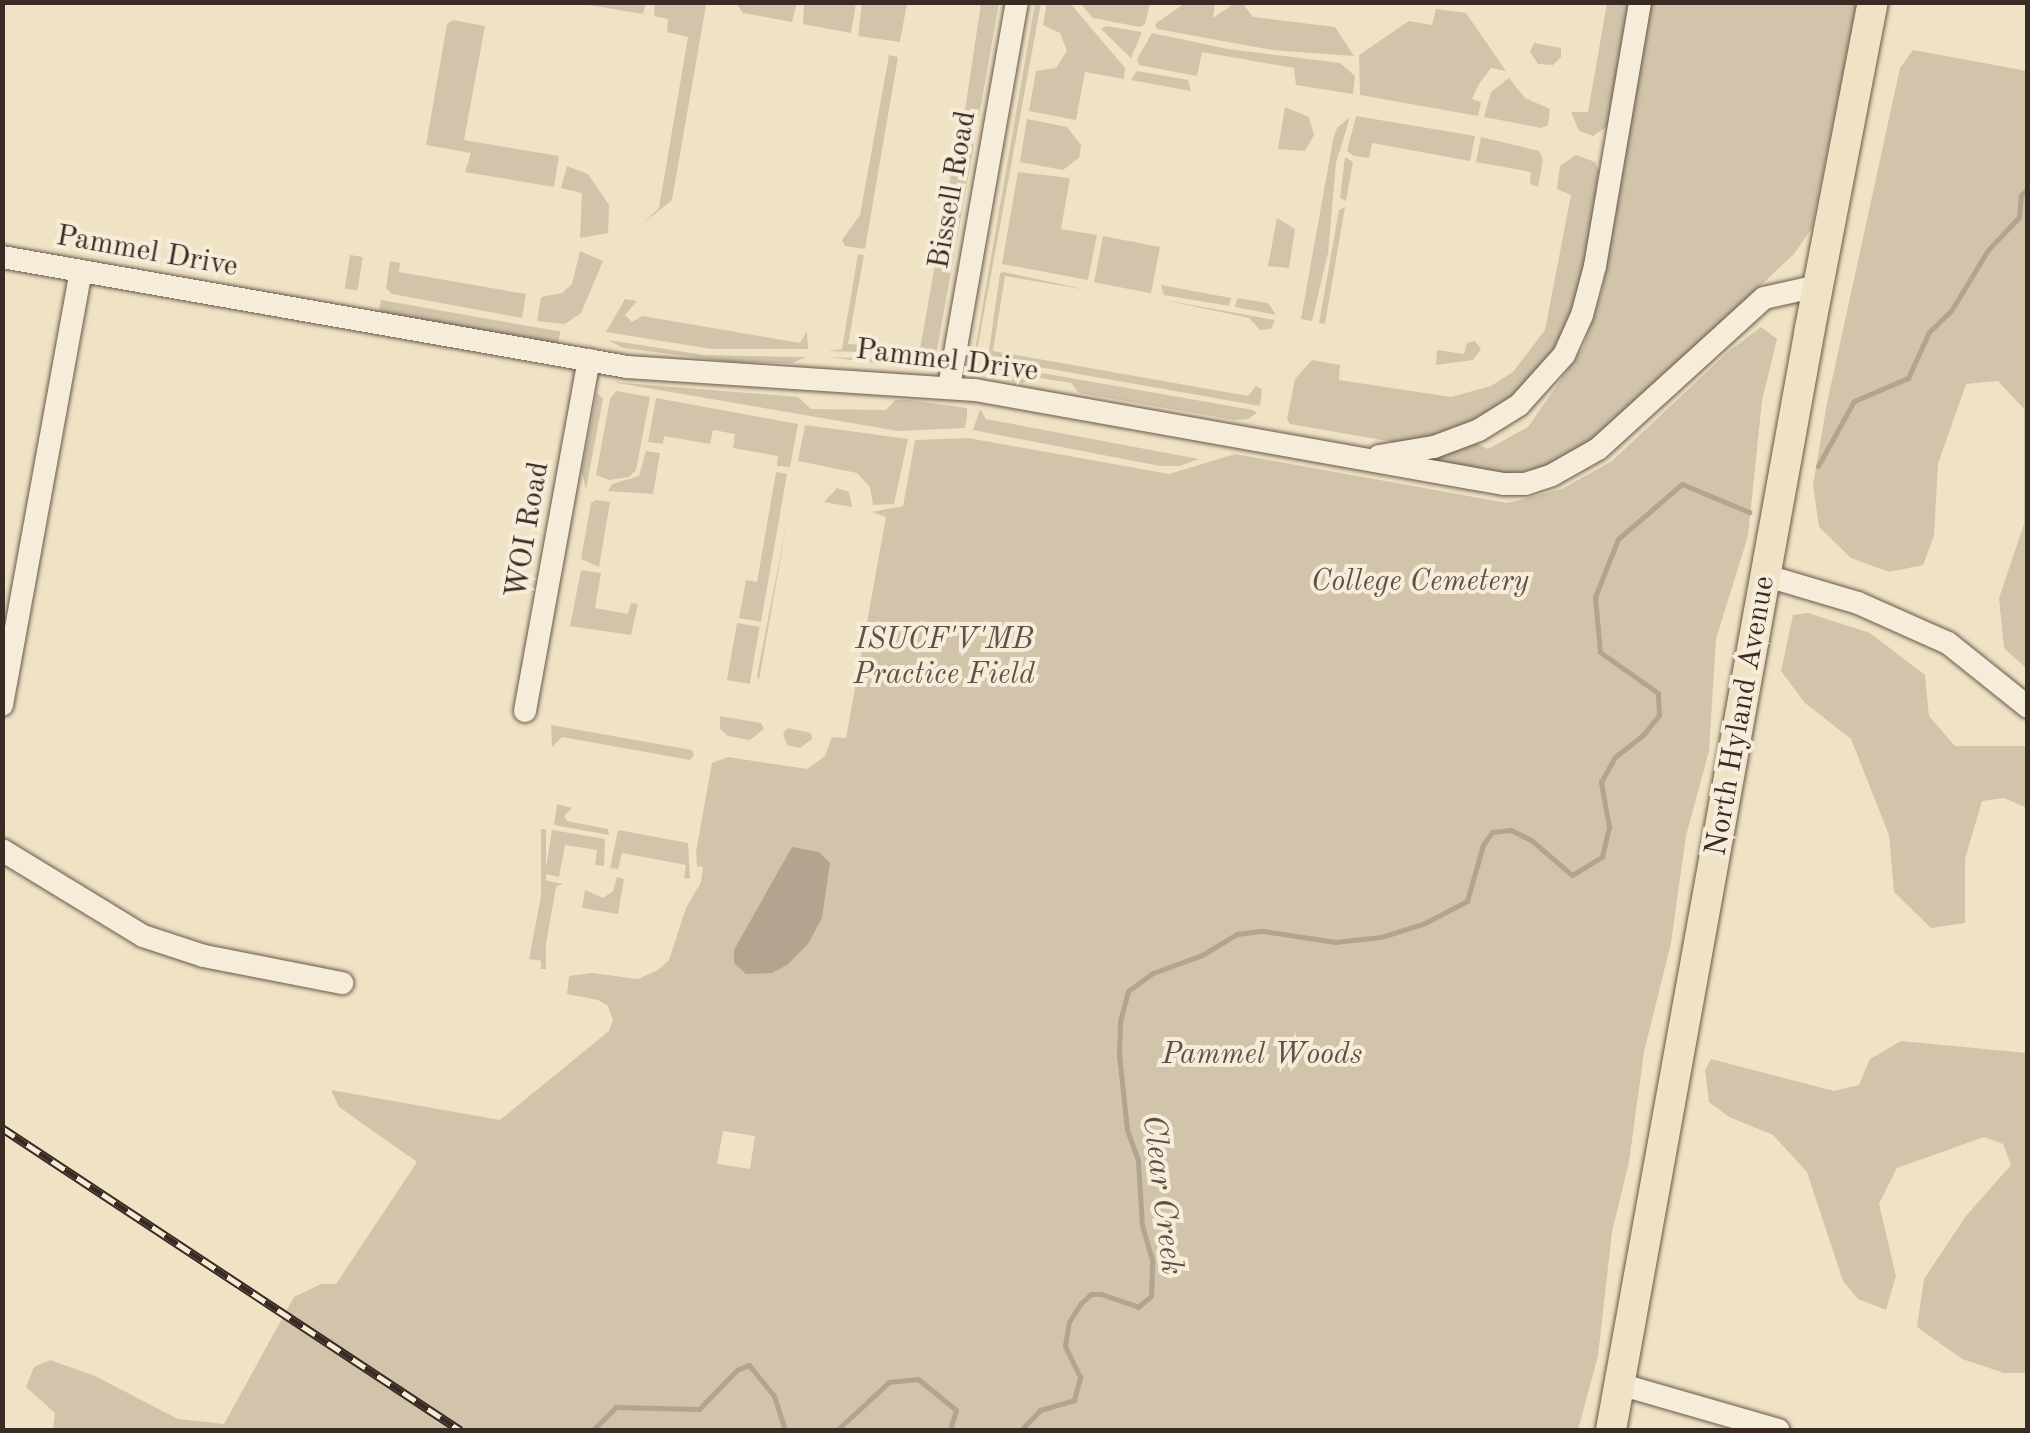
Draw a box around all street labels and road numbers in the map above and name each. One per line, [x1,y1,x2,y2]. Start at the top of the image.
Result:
street label: Bissell Road [921,108,985,272]
street label: Pammel Drive [53,218,241,286]
street label: Pammel Drive [854,332,1040,390]
street label: WOI Road [498,459,558,601]
street label: North Hyland Avenue [1699,573,1783,859]

